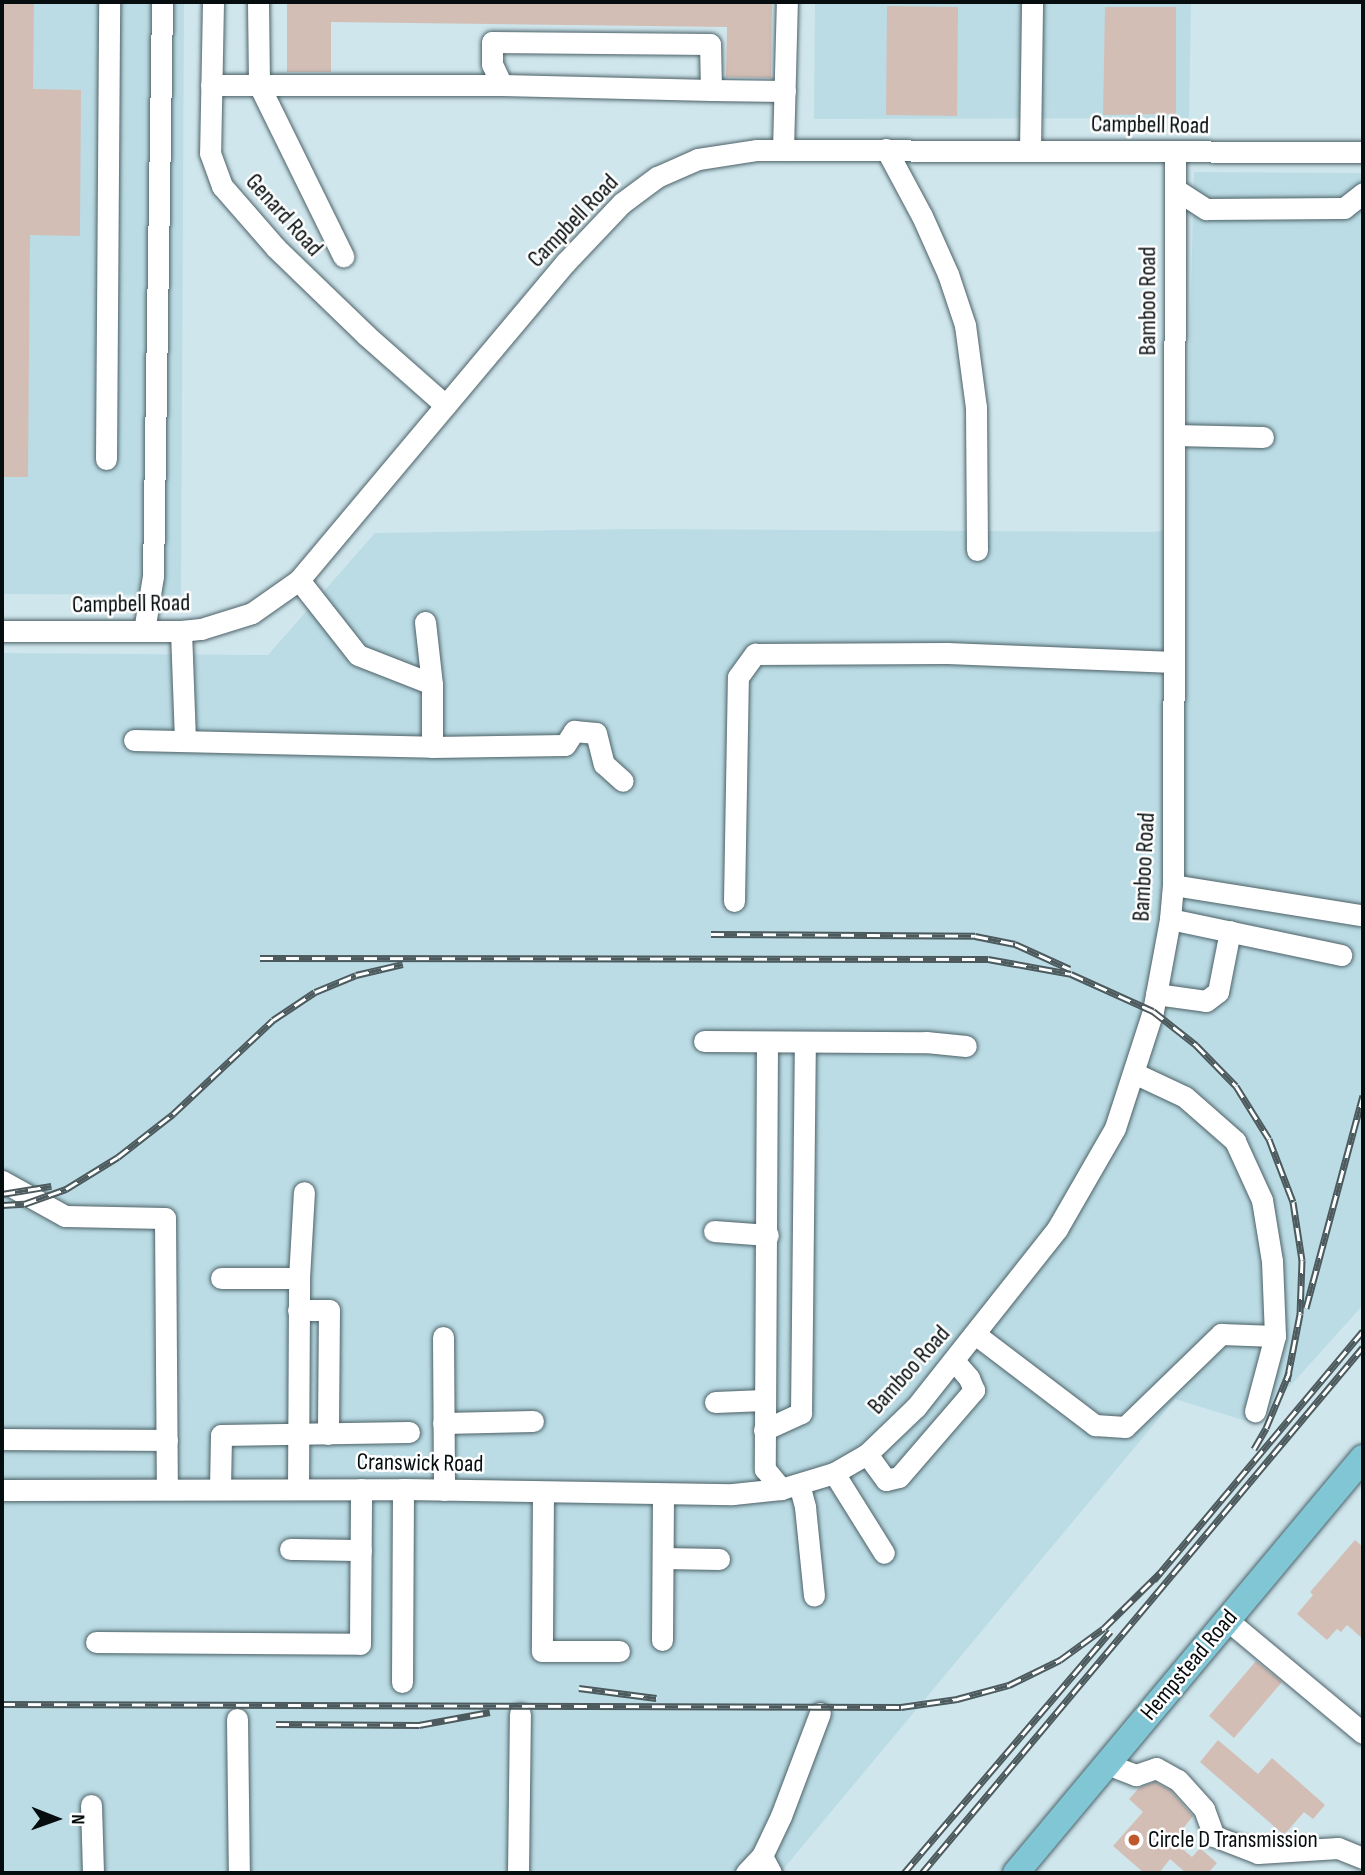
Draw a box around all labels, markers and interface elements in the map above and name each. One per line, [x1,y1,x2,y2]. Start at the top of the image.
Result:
street label: Campbell Road [1091,110,1209,140]
street label: Genard Road [239,168,329,262]
street label: Campbell Road [522,169,624,273]
street label: Bamboo Road [1134,246,1162,356]
street label: Campbell Road [72,589,190,619]
street label: Bamboo Road [1127,812,1161,922]
street label: Bamboo Road [862,1320,956,1420]
street label: Cranswick Road [356,1447,484,1479]
street label: Hempstead Road [1134,1604,1244,1726]
north arrow [21,1784,91,1854]
text: N [66,1814,89,1825]
place label: Circle D Transmission [1148,1826,1318,1854]
marker: Circle D Transmission [1126,1832,1142,1848]

